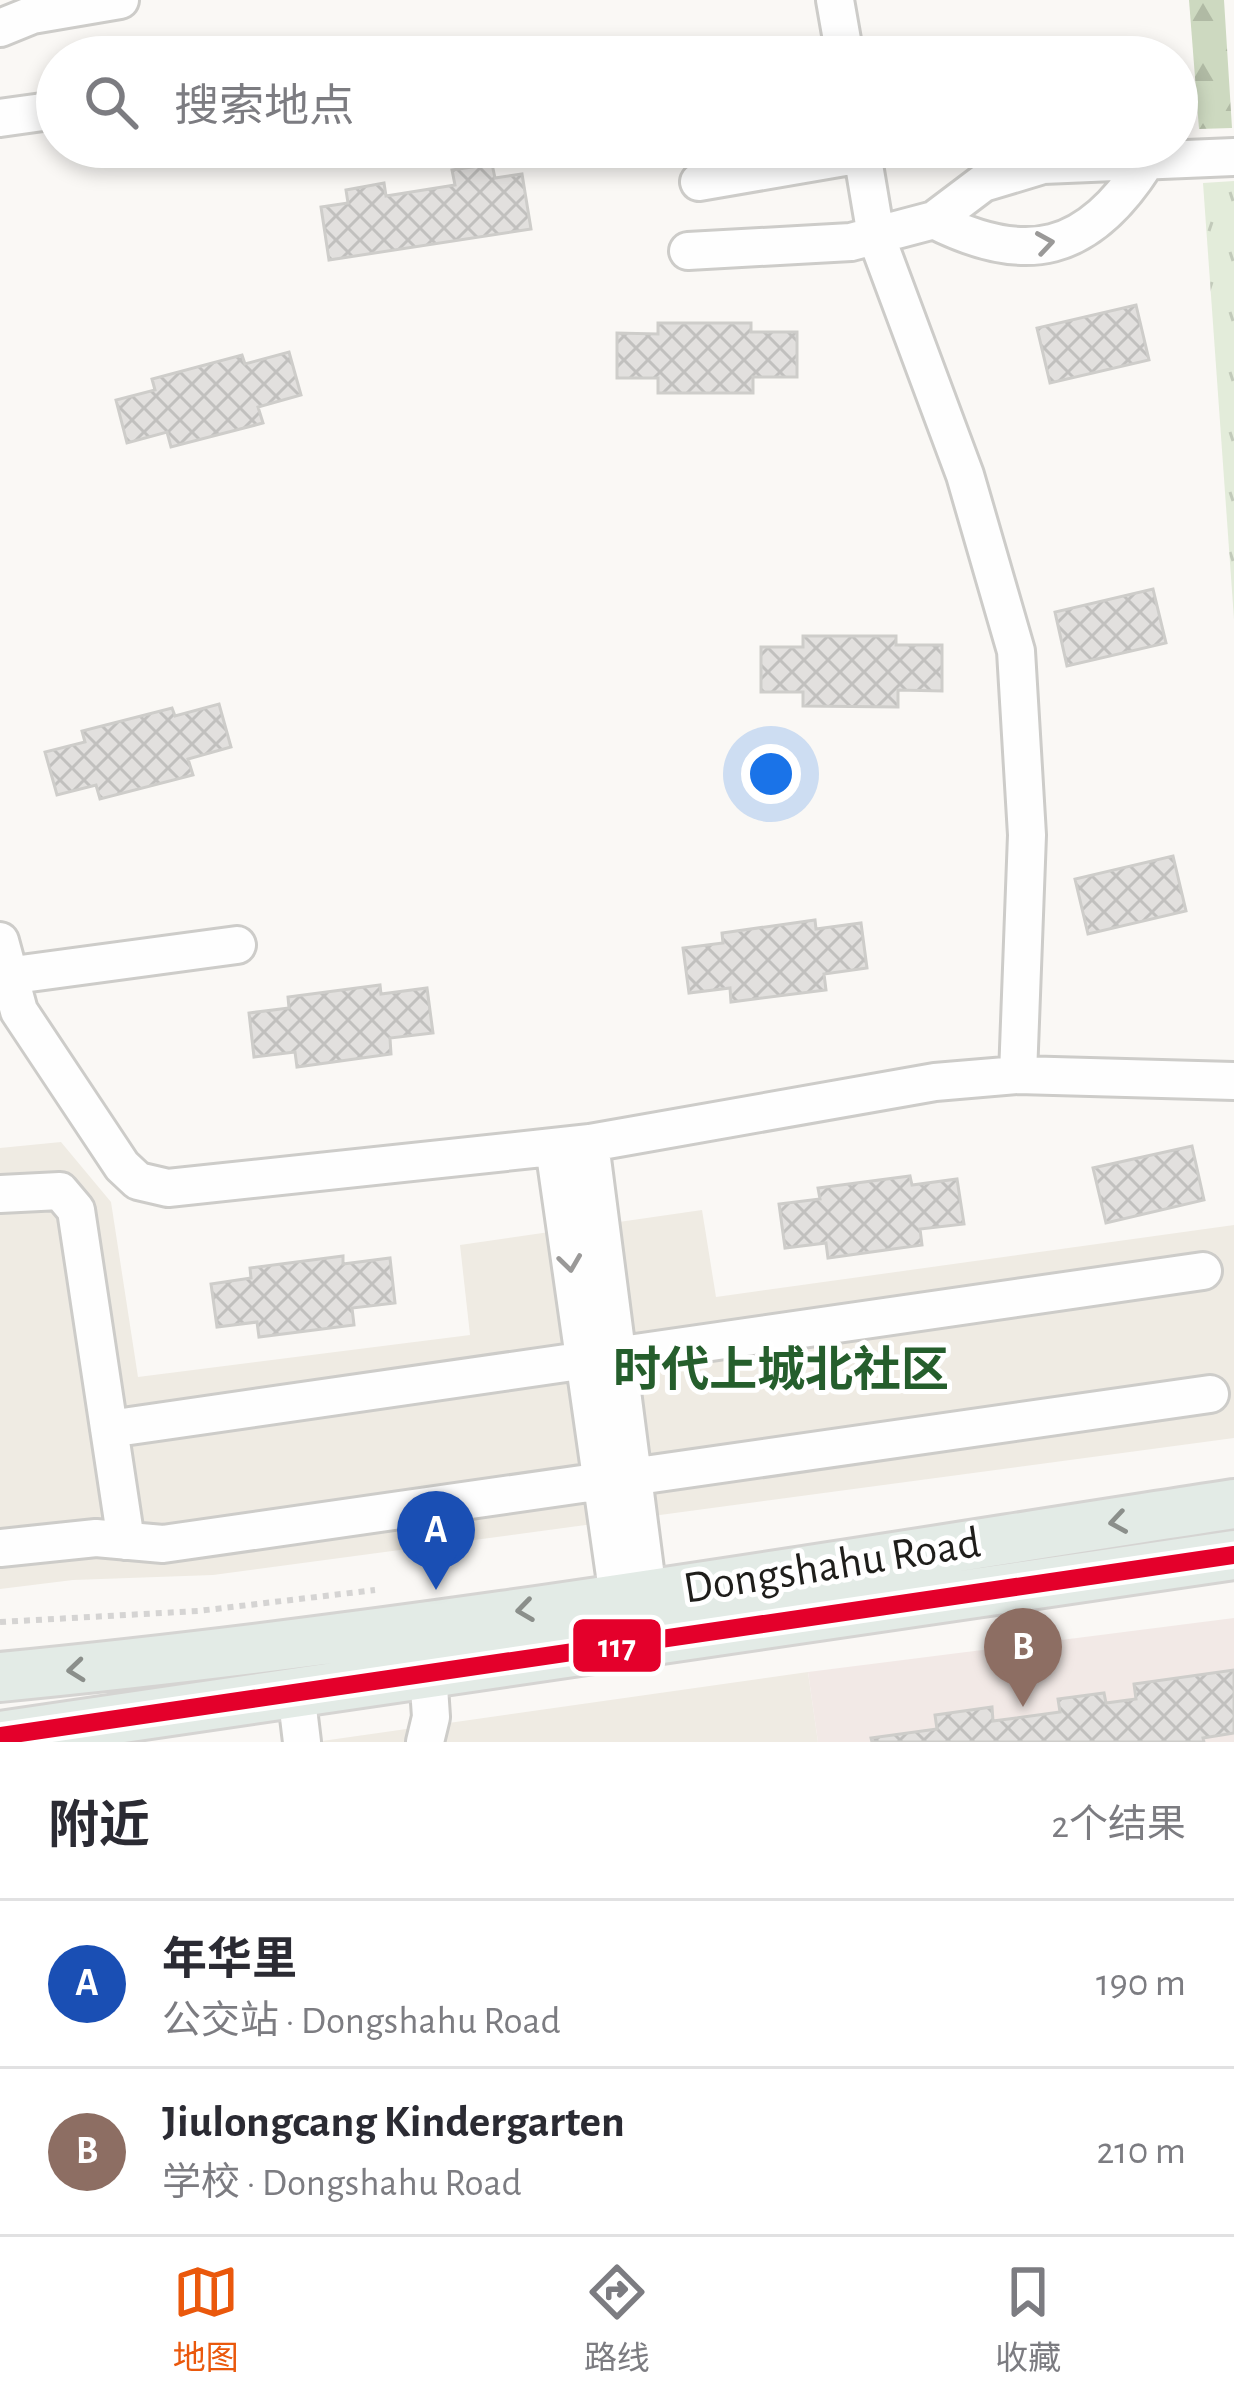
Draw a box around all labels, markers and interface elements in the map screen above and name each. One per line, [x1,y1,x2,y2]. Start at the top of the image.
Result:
search box [36,36,1198,168]
icon: search [78,69,144,135]
text: 搜索地点 [174,85,354,130]
one-way arrow [1036,231,1055,257]
your location [741,744,801,804]
one-way arrow [556,1253,582,1272]
district label: 时代上城北社区 [613,1344,949,1396]
pin: A [397,1491,475,1590]
one-way arrow [1109,1508,1128,1534]
street label: Dongshahu Road [680,1520,984,1612]
one-way arrow [515,1596,535,1622]
pin: B [984,1608,1062,1707]
line badge: 117 [571,1617,663,1674]
text: 117 [598,1631,636,1664]
one-way arrow [66,1657,85,1682]
text: 附近 [48,1801,150,1852]
text: 2个结果 [1051,1806,1186,1845]
text: 年华里 [162,1938,297,1983]
text: A [75,1964,99,2003]
text: 190 m [1096,1964,1186,2003]
text: 公交站 · Dongshahu Road [162,2002,561,2041]
text: Jiulongcang Kindergarten [162,2100,625,2145]
text: B [76,2132,98,2171]
text: 210 m [1097,2132,1186,2171]
text: 学校 · Dongshahu Road [162,2164,522,2203]
tab: 地图 [173,2259,239,2380]
tab: 路线 [584,2259,650,2380]
tab: 收藏 [995,2259,1061,2380]

